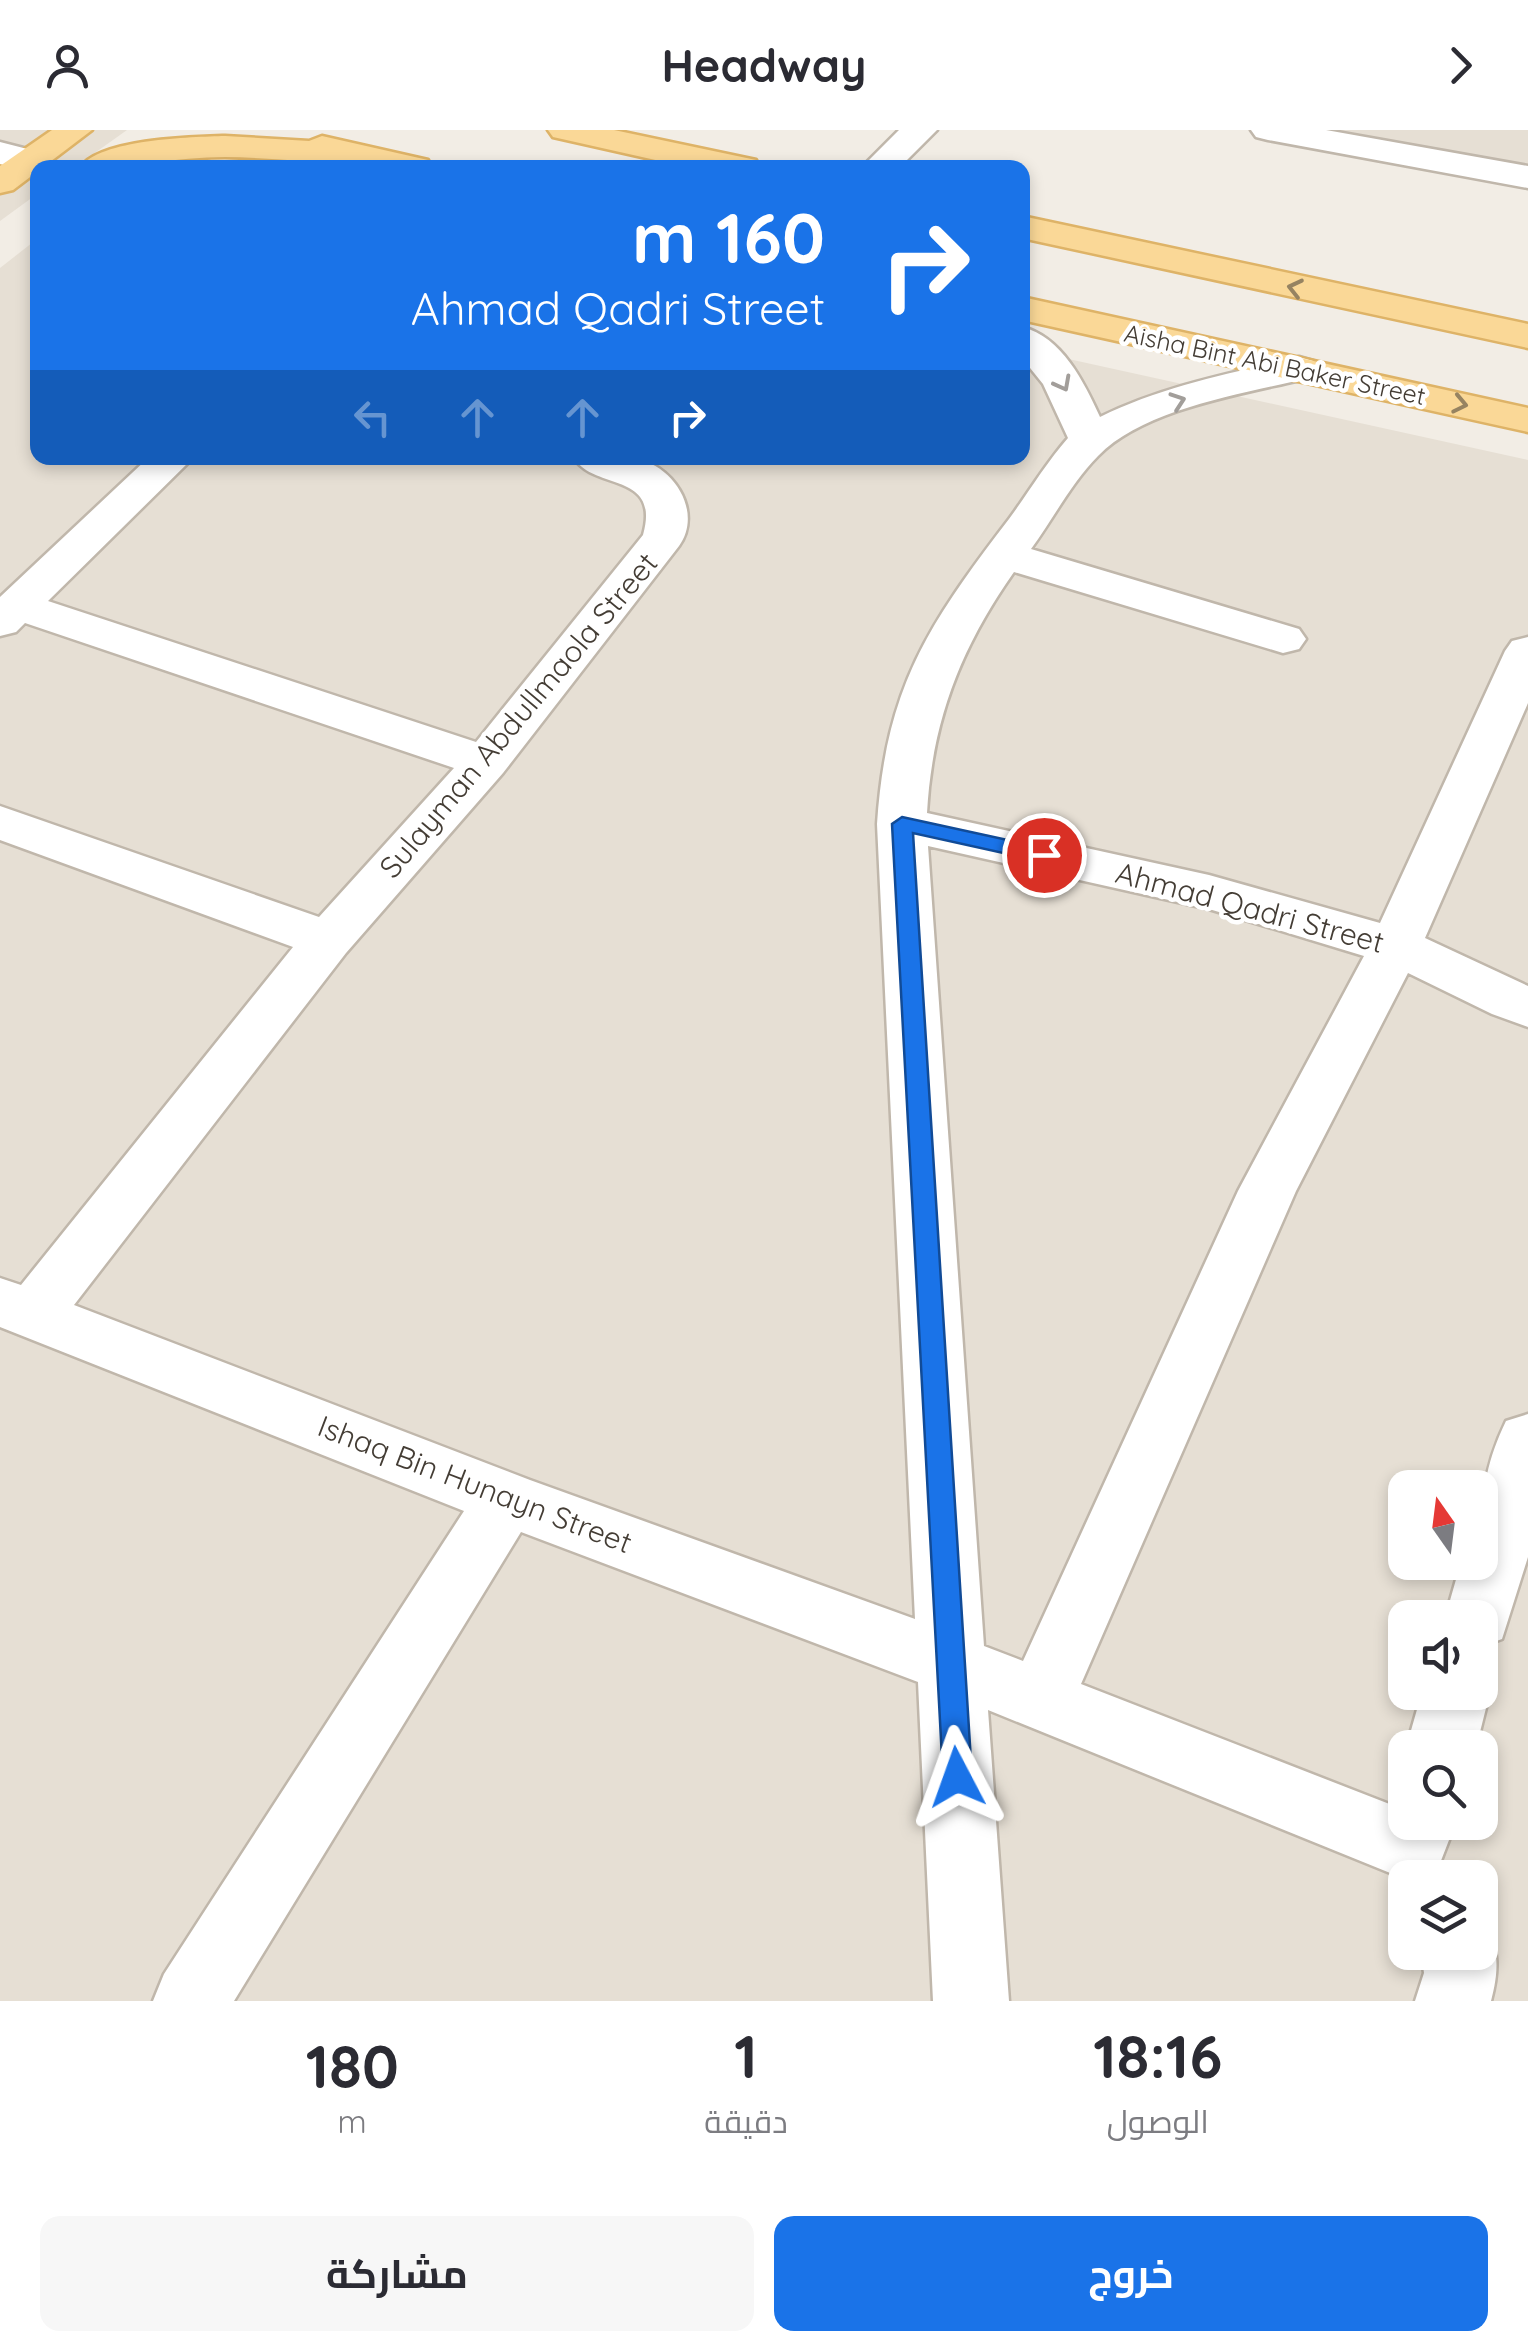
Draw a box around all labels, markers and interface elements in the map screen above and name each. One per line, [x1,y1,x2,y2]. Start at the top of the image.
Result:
text: Headway [661,37,867,93]
icon: person [40,38,95,93]
icon: forward [1433,38,1488,93]
text: 160 m [632,193,825,281]
icon: right [860,200,990,330]
one-way arrow [1287,279,1304,300]
text: Ahmad Qadri Street [411,280,825,336]
street label: Aisha Bint Abi Baker Street [1121,317,1429,411]
one-way arrow [1051,374,1071,392]
icon: left [345,390,400,445]
icon: ahead [450,390,505,445]
icon: ahead [555,390,610,445]
icon: right [660,390,715,445]
one-way arrow [1169,392,1186,412]
one-way arrow [1451,393,1468,414]
street label: Sulayman Abdullmaola Street [371,545,665,885]
pin [1002,813,1087,898]
icon: arrive [1017,828,1072,883]
street label: Ahmad Qadri Street [1112,853,1388,961]
street label: Ishaq Bin Hunayn Street [313,1407,637,1561]
north arrow [1388,1470,1498,1580]
map controls [1388,1470,1498,1970]
button: sound [1388,1600,1498,1710]
position arrow [905,1725,1009,1829]
button: search [1388,1730,1498,1840]
button: layers [1388,1860,1498,1970]
text: 1 [734,2018,758,2093]
text: 18:16 [1093,2018,1222,2093]
text: 180 [306,2028,399,2103]
text: m [338,2101,367,2141]
text: دقيقة [704,2101,788,2141]
text: الوصول [1107,2101,1209,2141]
button: مشاركة [40,2216,754,2331]
button: خروج [774,2216,1488,2331]

